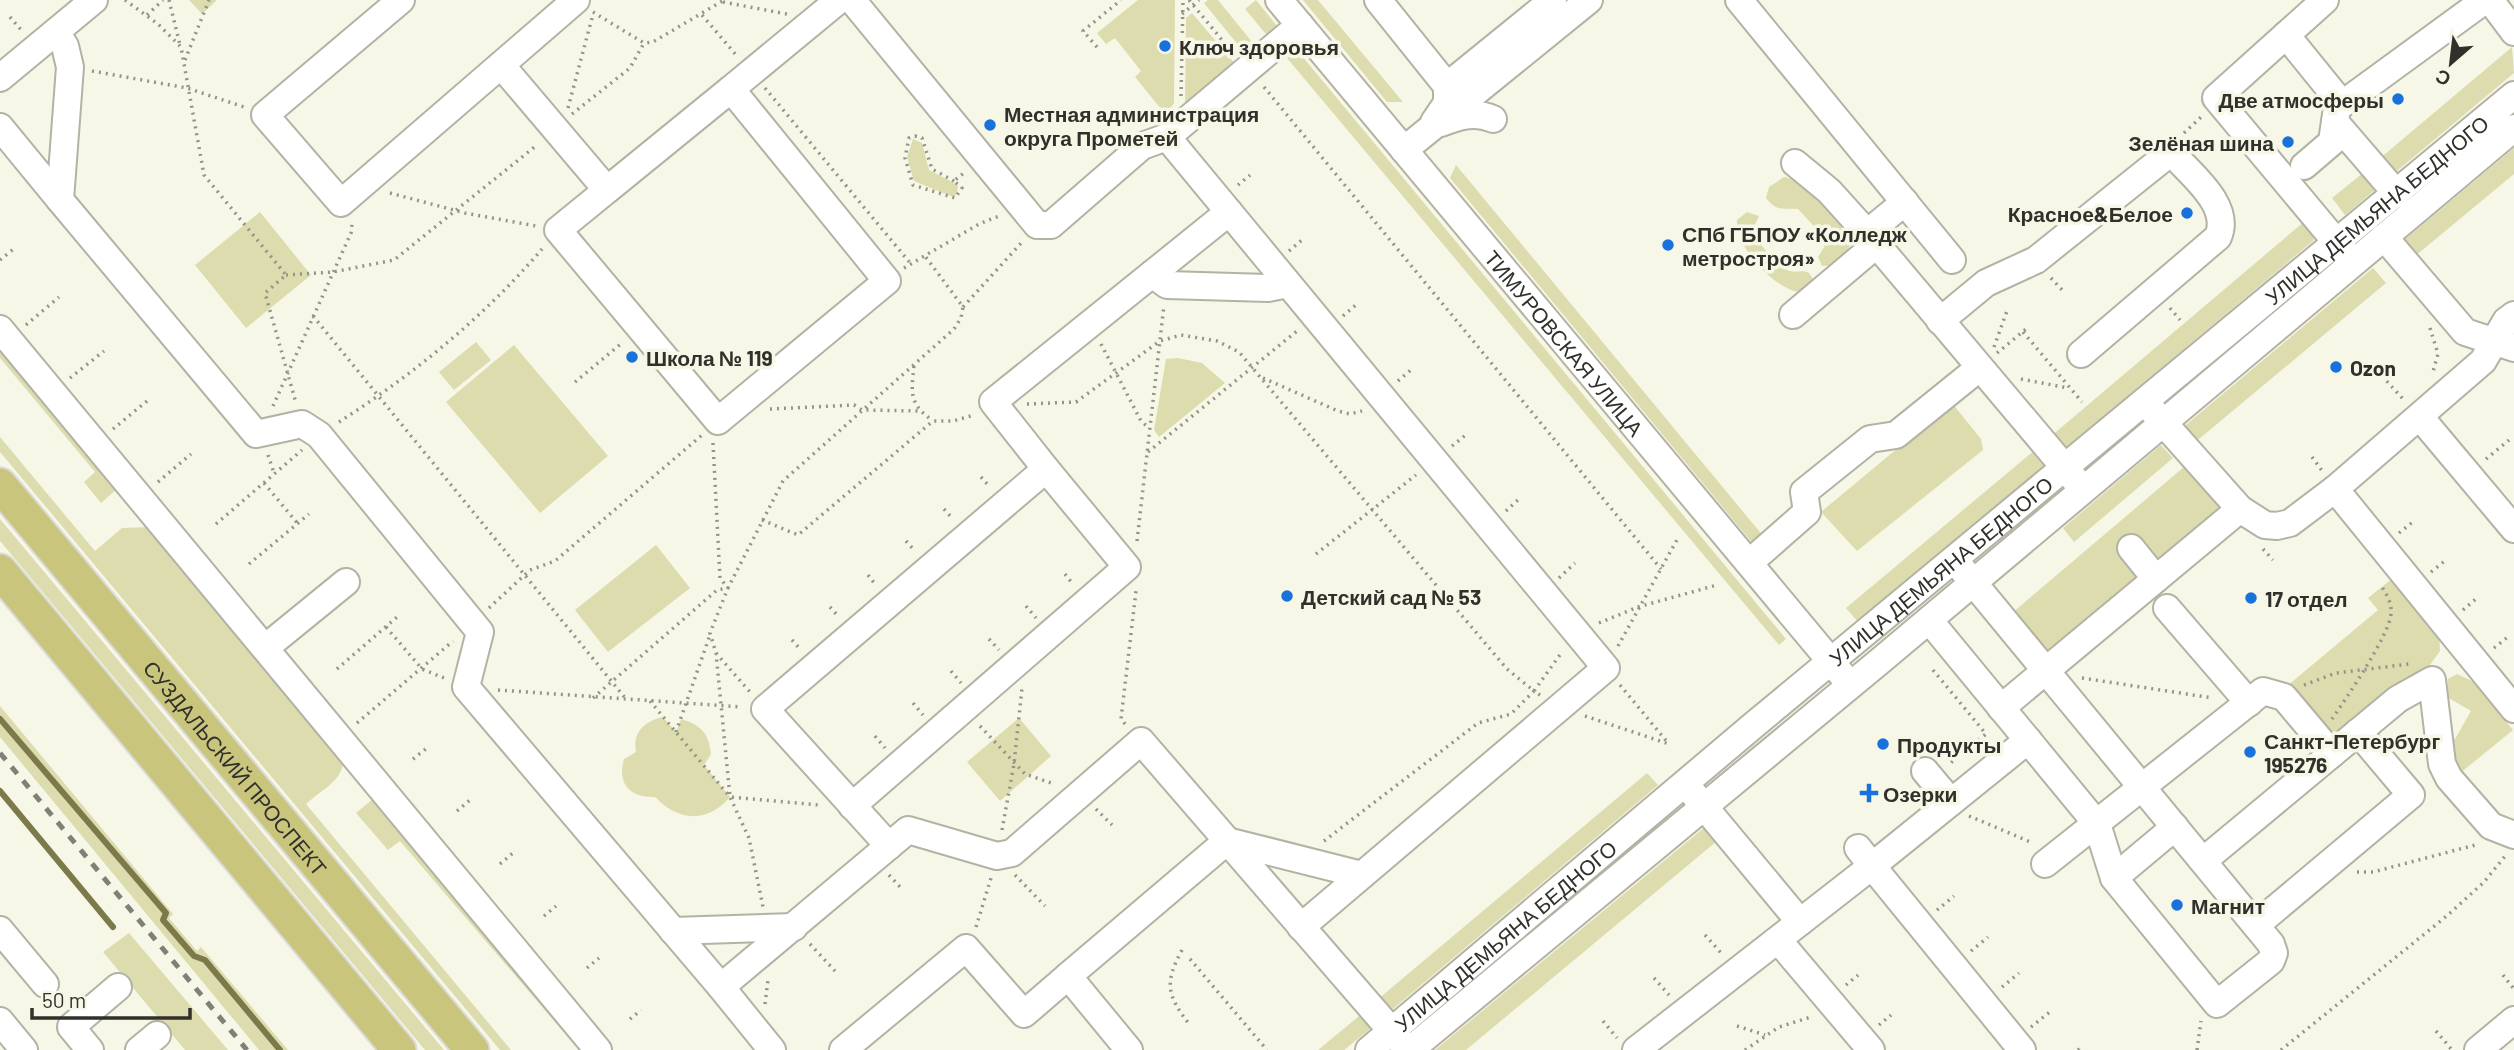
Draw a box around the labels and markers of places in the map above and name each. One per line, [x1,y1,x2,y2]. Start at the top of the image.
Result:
place label: Ключ здоровья [1179,34,1339,59]
marker: Ключ здоровья [1157,38,1173,54]
place label: Две атмосферы [2219,87,2384,112]
marker: Две атмосферы [2390,91,2406,107]
place label: Местная администрация округа Прометей [1004,101,1259,150]
marker: Местная администрация округа Прометей [982,117,998,133]
place label: Зелёная шина [2129,130,2274,155]
marker: Зелёная шина [2280,134,2296,150]
place label: Красное&Белое [2008,201,2173,226]
marker: Красное&Белое [2179,205,2195,221]
place label: СПб ГБПОУ «Колледж метростроя» [1682,221,1908,270]
marker: СПб ГБПОУ «Колледж метростроя» [1660,237,1676,253]
place label: Школа № 119 [646,345,773,370]
marker: Школа № 119 [624,349,640,365]
place label: Ozon [2350,355,2396,380]
marker: Ozon [2328,359,2344,375]
place label: Детский сад № 53 [1301,584,1481,609]
place label: 17 отдел [2265,586,2348,611]
marker: Детский сад № 53 [1279,588,1295,604]
marker: 17 отдел [2243,590,2259,606]
place label: Санкт-Петербург 195276 [2264,728,2440,777]
place label: Продукты [1897,732,2001,757]
marker: Продукты [1875,736,1891,752]
marker: Санкт-Петербург 195276 [2242,744,2258,760]
place label: Озерки [1883,781,1957,806]
marker: Озерки [1861,785,1877,801]
place label: Магнит [2191,893,2265,918]
marker: Магнит [2169,897,2185,913]

